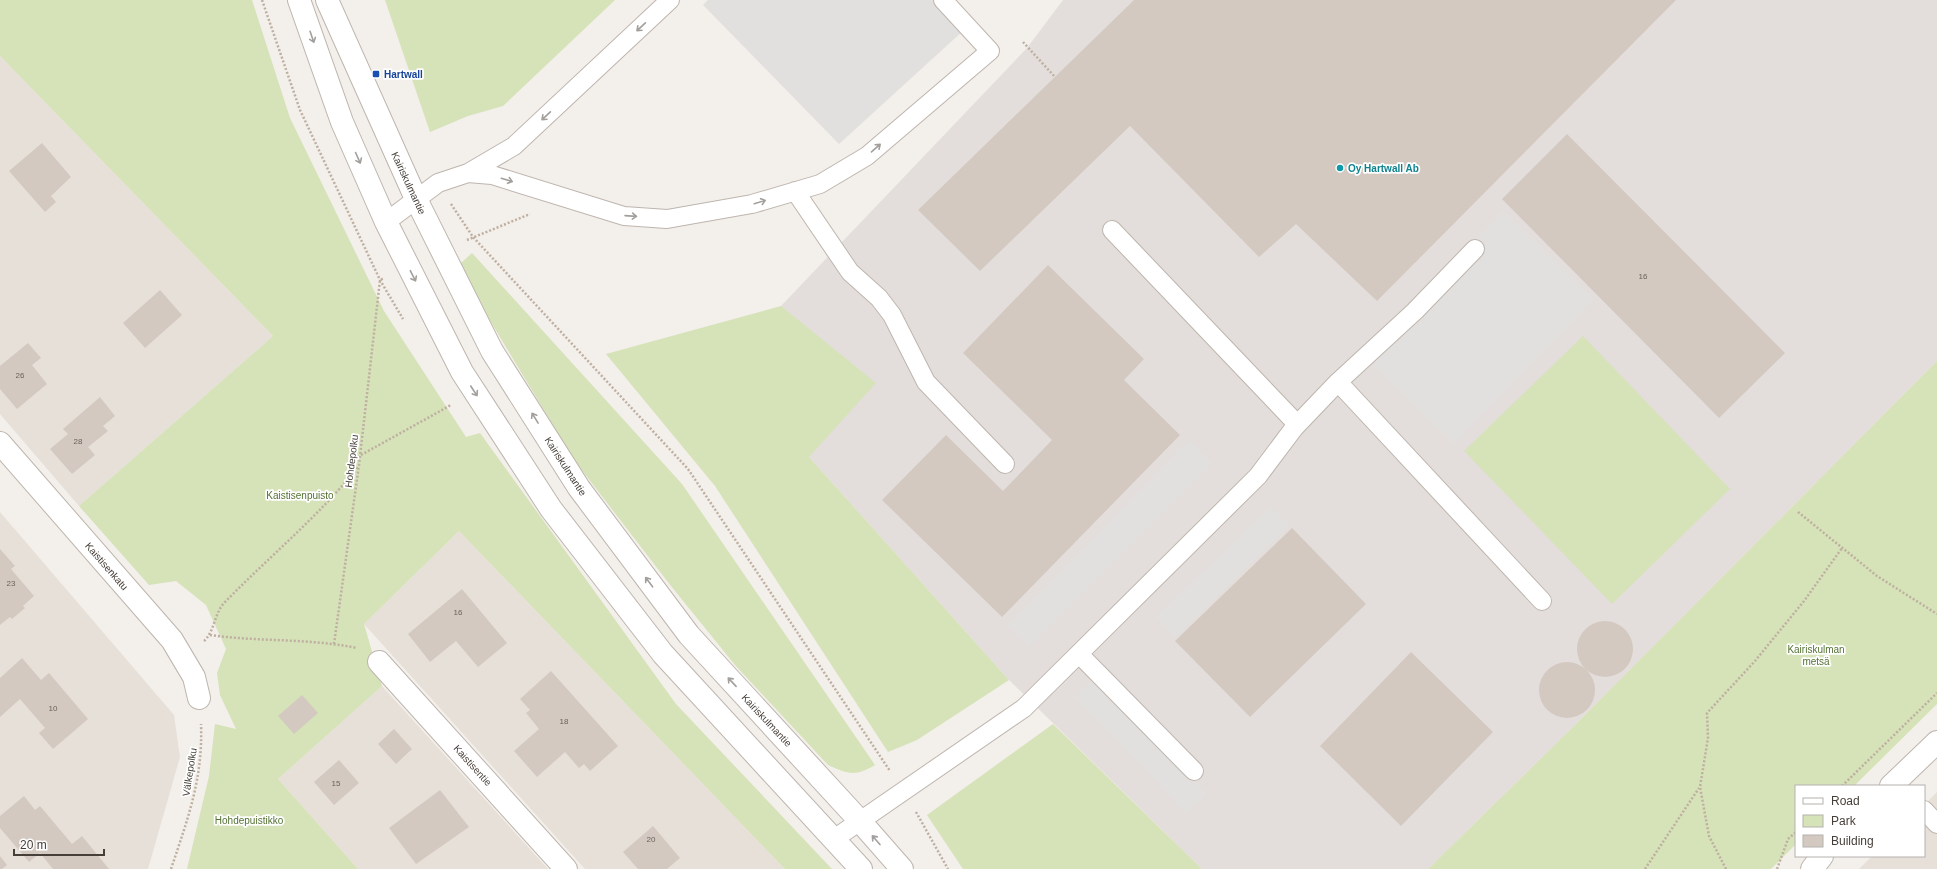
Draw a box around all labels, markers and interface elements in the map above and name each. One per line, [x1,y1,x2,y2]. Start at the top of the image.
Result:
one-way arrow [636,22,646,31]
one-way arrow [309,30,316,43]
marker: Hartwall [371,69,381,79]
place label: Hartwall [384,69,423,80]
one-way arrow [541,111,551,120]
one-way arrow [871,143,882,152]
street label: Kairiskulmantie [389,150,428,217]
one-way arrow [355,152,362,164]
marker: Oy Hartwall Ab [1335,163,1345,173]
place label: Oy Hartwall Ab [1348,163,1419,174]
one-way arrow [500,177,513,184]
one-way arrow [753,198,766,205]
one-way arrow [624,213,637,220]
one-way arrow [410,270,418,282]
house number: 16 [1639,272,1648,281]
house number: 26 [16,371,25,380]
one-way arrow [471,385,479,397]
one-way arrow [530,412,538,424]
street label: Hohdepolku [343,434,360,488]
street label: Kairiskulmantie [543,435,589,498]
house number: 28 [74,437,83,446]
park label: Kaistisenpuisto [266,490,334,501]
street label: Kaistisenkatu [83,540,130,592]
one-way arrow [645,576,653,587]
house number: 23 [7,579,16,588]
house number: 16 [454,608,463,617]
park label: Kairiskulman metsä [1787,644,1845,667]
one-way arrow [727,677,736,687]
street label: Kairiskulmantie [739,692,794,749]
house number: 10 [49,704,58,713]
house number: 18 [560,717,569,726]
street label: Kaistisentie [451,743,494,788]
street label: Välkepolku [180,747,199,797]
house number: 15 [332,779,341,788]
legend [1795,785,1925,857]
text: Road [1831,794,1860,808]
text: Park [1831,814,1857,828]
park label: Hohdepuistikko [215,815,284,826]
scale bar [14,831,104,857]
one-way arrow [872,834,881,845]
text: Building [1831,834,1874,848]
house number: 20 [647,835,656,844]
text: 20 m [20,838,47,852]

